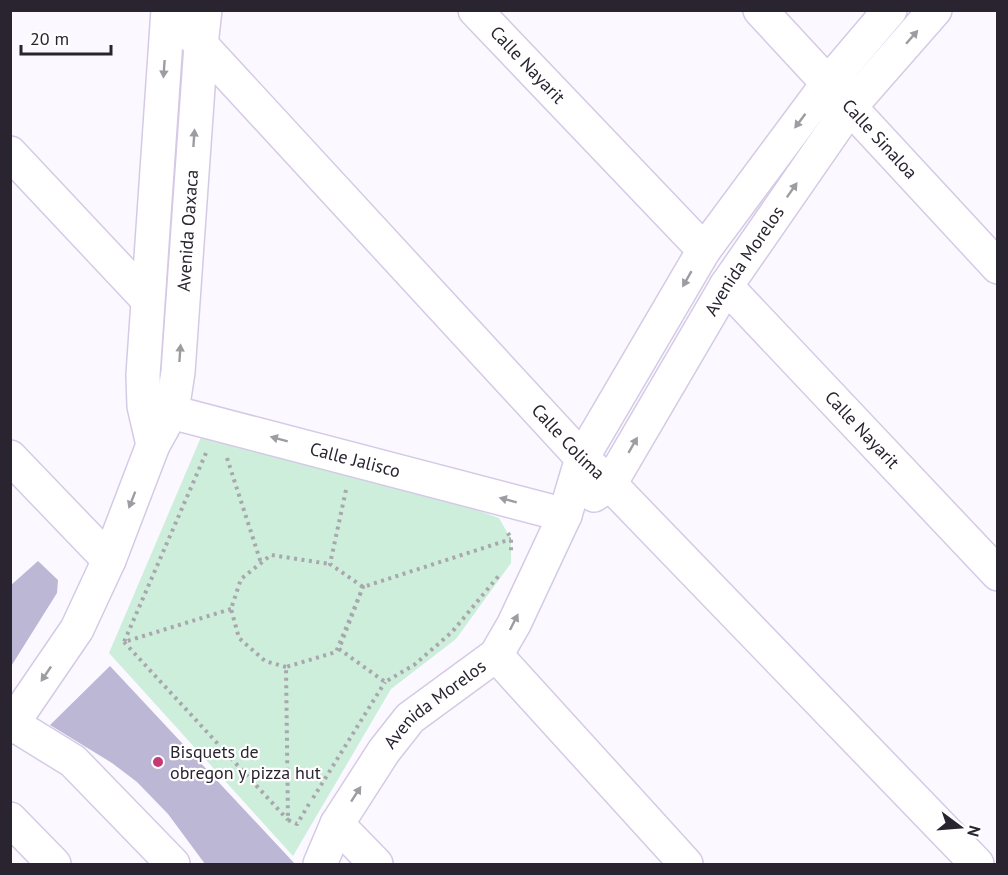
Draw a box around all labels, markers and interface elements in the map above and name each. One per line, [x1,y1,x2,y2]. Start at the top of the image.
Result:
scale bar [21,18,111,56]
street label: Calle Nayarit [485,21,570,108]
text: 20 m [30,27,69,50]
one-way arrow [905,30,918,45]
one-way arrow [159,59,168,78]
street label: Calle Sinaloa [837,94,923,183]
one-way arrow [795,113,807,128]
one-way arrow [190,128,199,147]
street label: Avenida Oaxaca [172,169,203,292]
one-way arrow [786,183,798,199]
street label: Avenida Morelos [699,201,789,320]
one-way arrow [682,271,692,288]
one-way arrow [175,344,184,363]
street label: Calle Nayarit [820,386,905,473]
street label: Calle Colima [527,399,610,484]
one-way arrow [270,434,288,444]
street label: Calle Jalisco [308,437,403,482]
one-way arrow [628,437,639,453]
one-way arrow [127,491,137,509]
one-way arrow [499,495,517,504]
one-way arrow [509,614,519,631]
street label: Avenida Morelos [378,654,490,753]
one-way arrow [41,666,52,682]
place label: Bisquets de obregon y pizza hut [170,740,321,784]
marker: Bisquets de obregon y pizza hut [151,755,165,769]
one-way arrow [351,786,362,802]
north arrow [930,797,990,857]
text: N [963,823,985,839]

